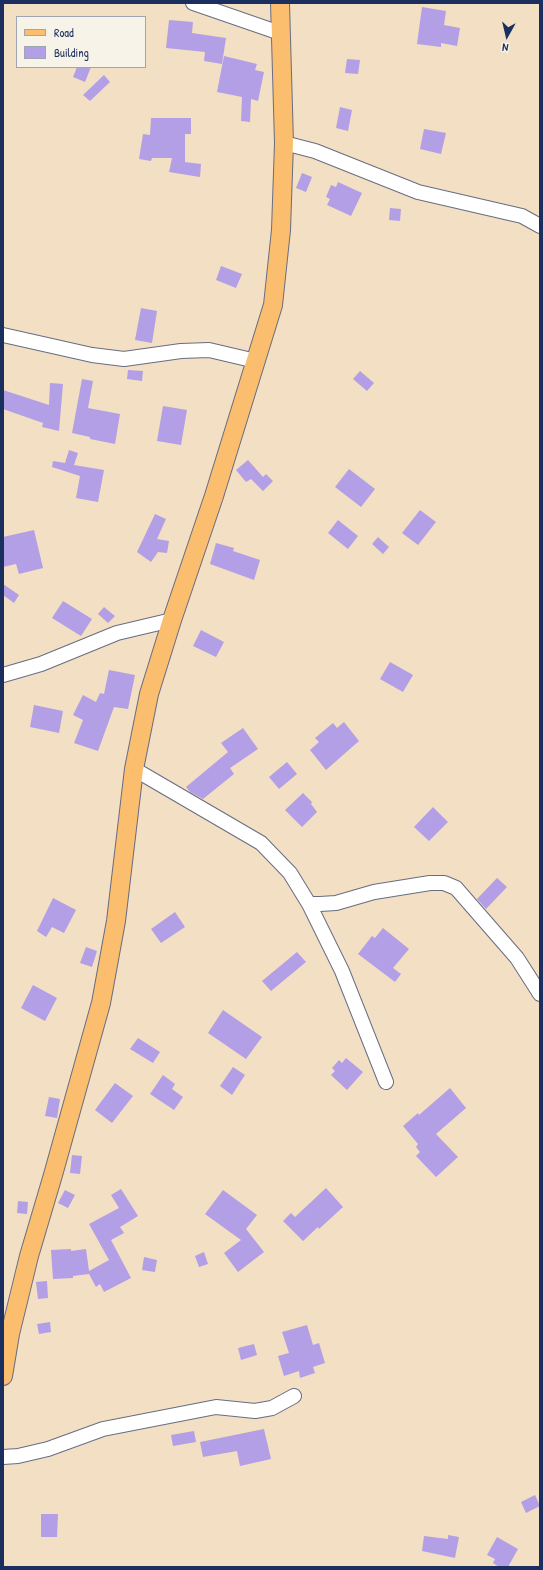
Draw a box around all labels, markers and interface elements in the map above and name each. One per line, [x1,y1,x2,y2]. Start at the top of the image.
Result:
legend [16,16,146,68]
north arrow [487,16,527,56]
text: Road [54,24,74,41]
text: N [501,41,509,55]
text: Building [54,44,89,61]

